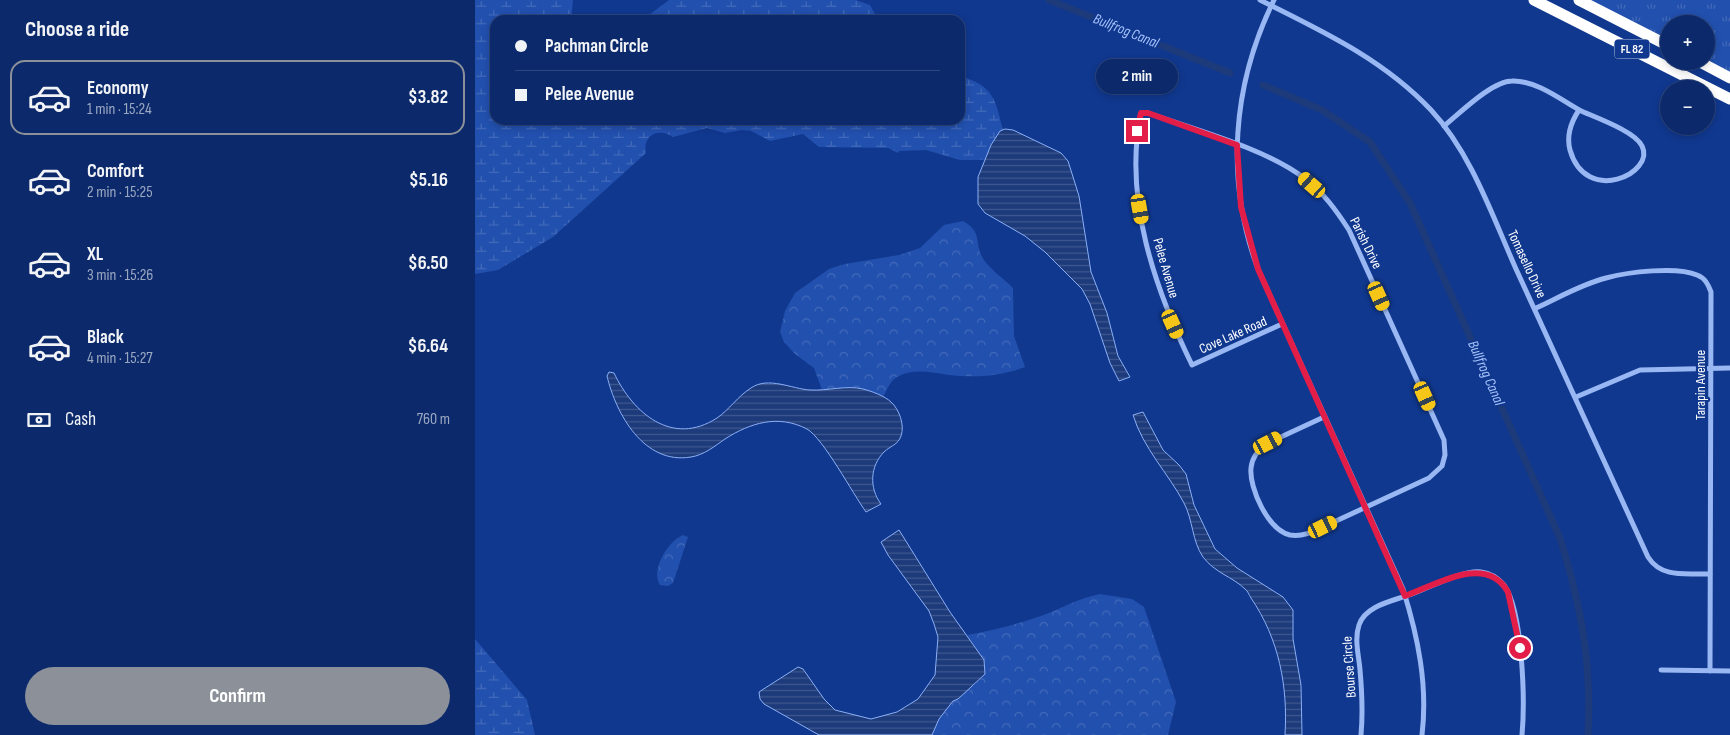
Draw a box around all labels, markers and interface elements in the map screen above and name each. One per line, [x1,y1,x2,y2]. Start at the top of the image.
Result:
water label: Bullfrog Canal [1090,9,1163,53]
map controls [1660,15,1715,135]
button: + [1660,15,1715,70]
text: Choose a ride [25,16,129,43]
text: Pachman Circle [545,35,649,58]
road number: FL 82 [1615,40,1649,59]
callout: 2 min [1096,58,1178,94]
text: 2 min [1122,67,1152,86]
icon: car [27,75,72,120]
text: Economy [87,77,149,100]
button: − [1660,80,1715,135]
text: Pelee Avenue [545,83,634,106]
text: $3.82 [408,86,448,109]
text: 1 min · 15:24 [87,100,152,119]
route end [1126,120,1148,142]
icon: car [27,158,72,203]
text: Comfort [87,160,144,183]
text: $5.16 [409,169,448,192]
car [1295,169,1328,201]
text: 2 min · 15:25 [87,183,153,202]
car [1130,193,1149,225]
street label: Parish Drive [1346,214,1386,272]
street label: Tomasello Drive [1504,227,1550,301]
street label: Pelee Avenue [1149,236,1183,300]
icon: car [27,241,72,286]
text: XL [87,243,103,266]
text: $6.50 [408,252,448,275]
text: 3 min · 15:26 [87,266,153,285]
car [1366,279,1391,313]
car [1160,307,1185,341]
street label: Cove Lake Road [1196,312,1270,357]
icon: car [27,324,72,369]
text: Black [87,326,124,349]
text: $6.64 [408,335,448,358]
water label: Bullfrog Canal [1463,338,1509,410]
text: 4 min · 15:27 [87,349,153,368]
street label: Tarapin Avenue [1692,350,1709,420]
car [1412,379,1437,413]
icon: cash [25,406,53,434]
text: Cash [65,408,96,431]
text: 760 m [417,410,450,429]
car [1251,430,1284,456]
car [1306,514,1339,540]
street label: Bourse Circle [1338,636,1360,698]
route start [1509,637,1531,659]
button: Confirm [25,667,450,725]

